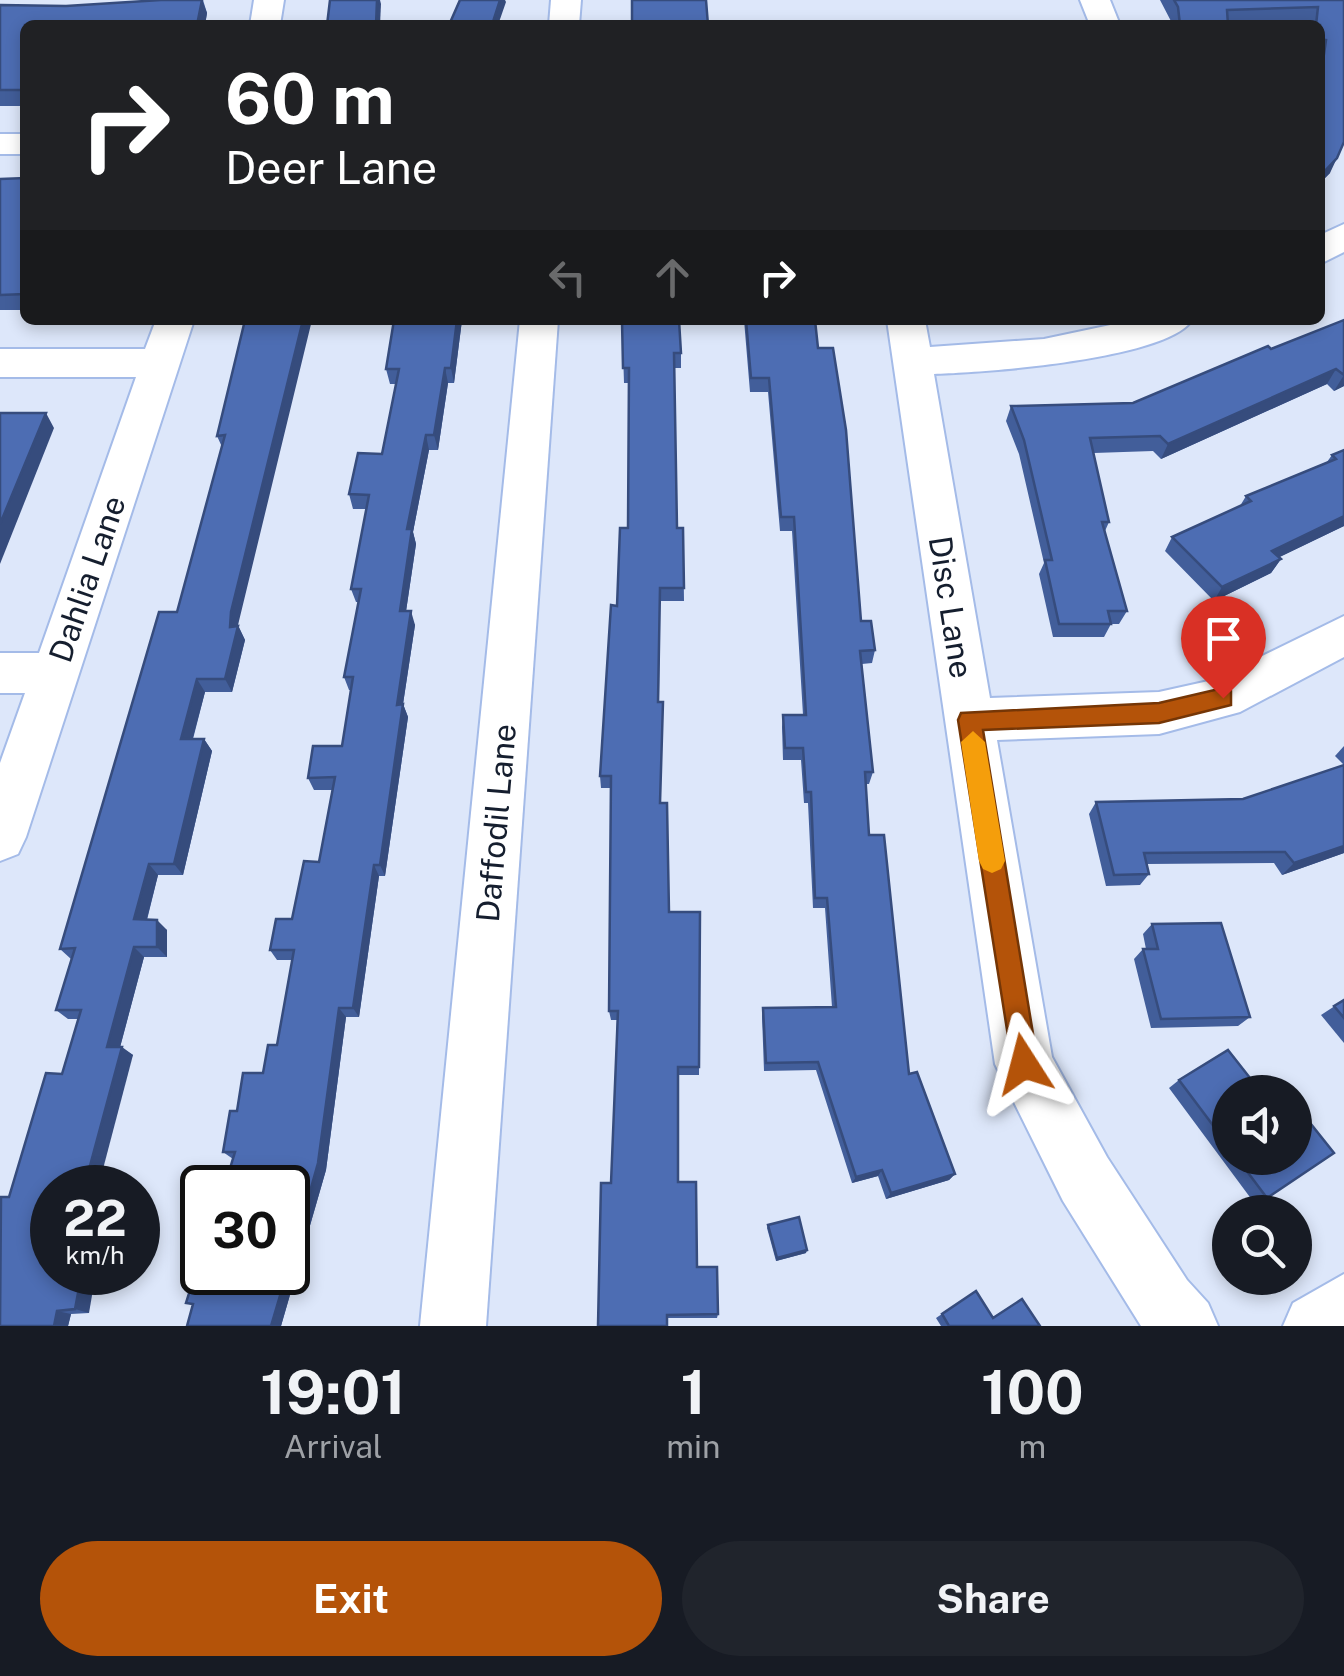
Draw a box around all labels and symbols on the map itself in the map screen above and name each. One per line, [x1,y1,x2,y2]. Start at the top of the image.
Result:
street label: Dahlia Lane [41,491,133,667]
street label: Disc Lane [922,533,980,681]
pin [1181,596,1266,699]
street label: Daffodil Lane [469,722,523,924]
position arrow [972,1012,1076,1116]
speed limit sign: 30 [180,1165,310,1295]

